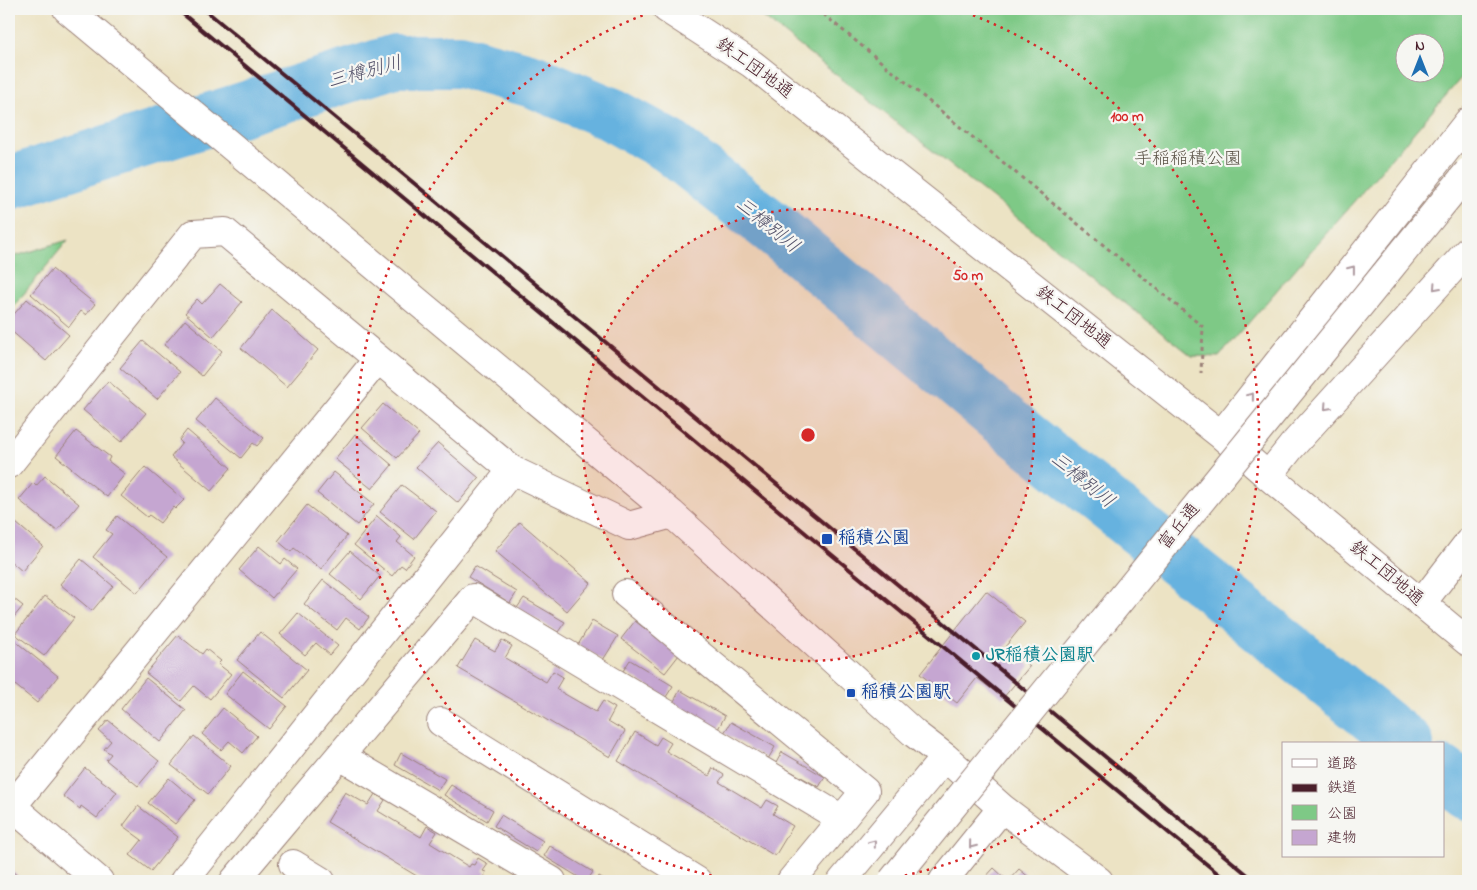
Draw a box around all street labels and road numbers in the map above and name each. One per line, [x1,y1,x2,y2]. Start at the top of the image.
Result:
street label: 鉄工団地通 [710,32,798,106]
street label: 鉄工団地通 [1030,280,1116,356]
street label: 富丘通 [1153,498,1207,556]
street label: 鉄工団地通 [1343,535,1429,613]

